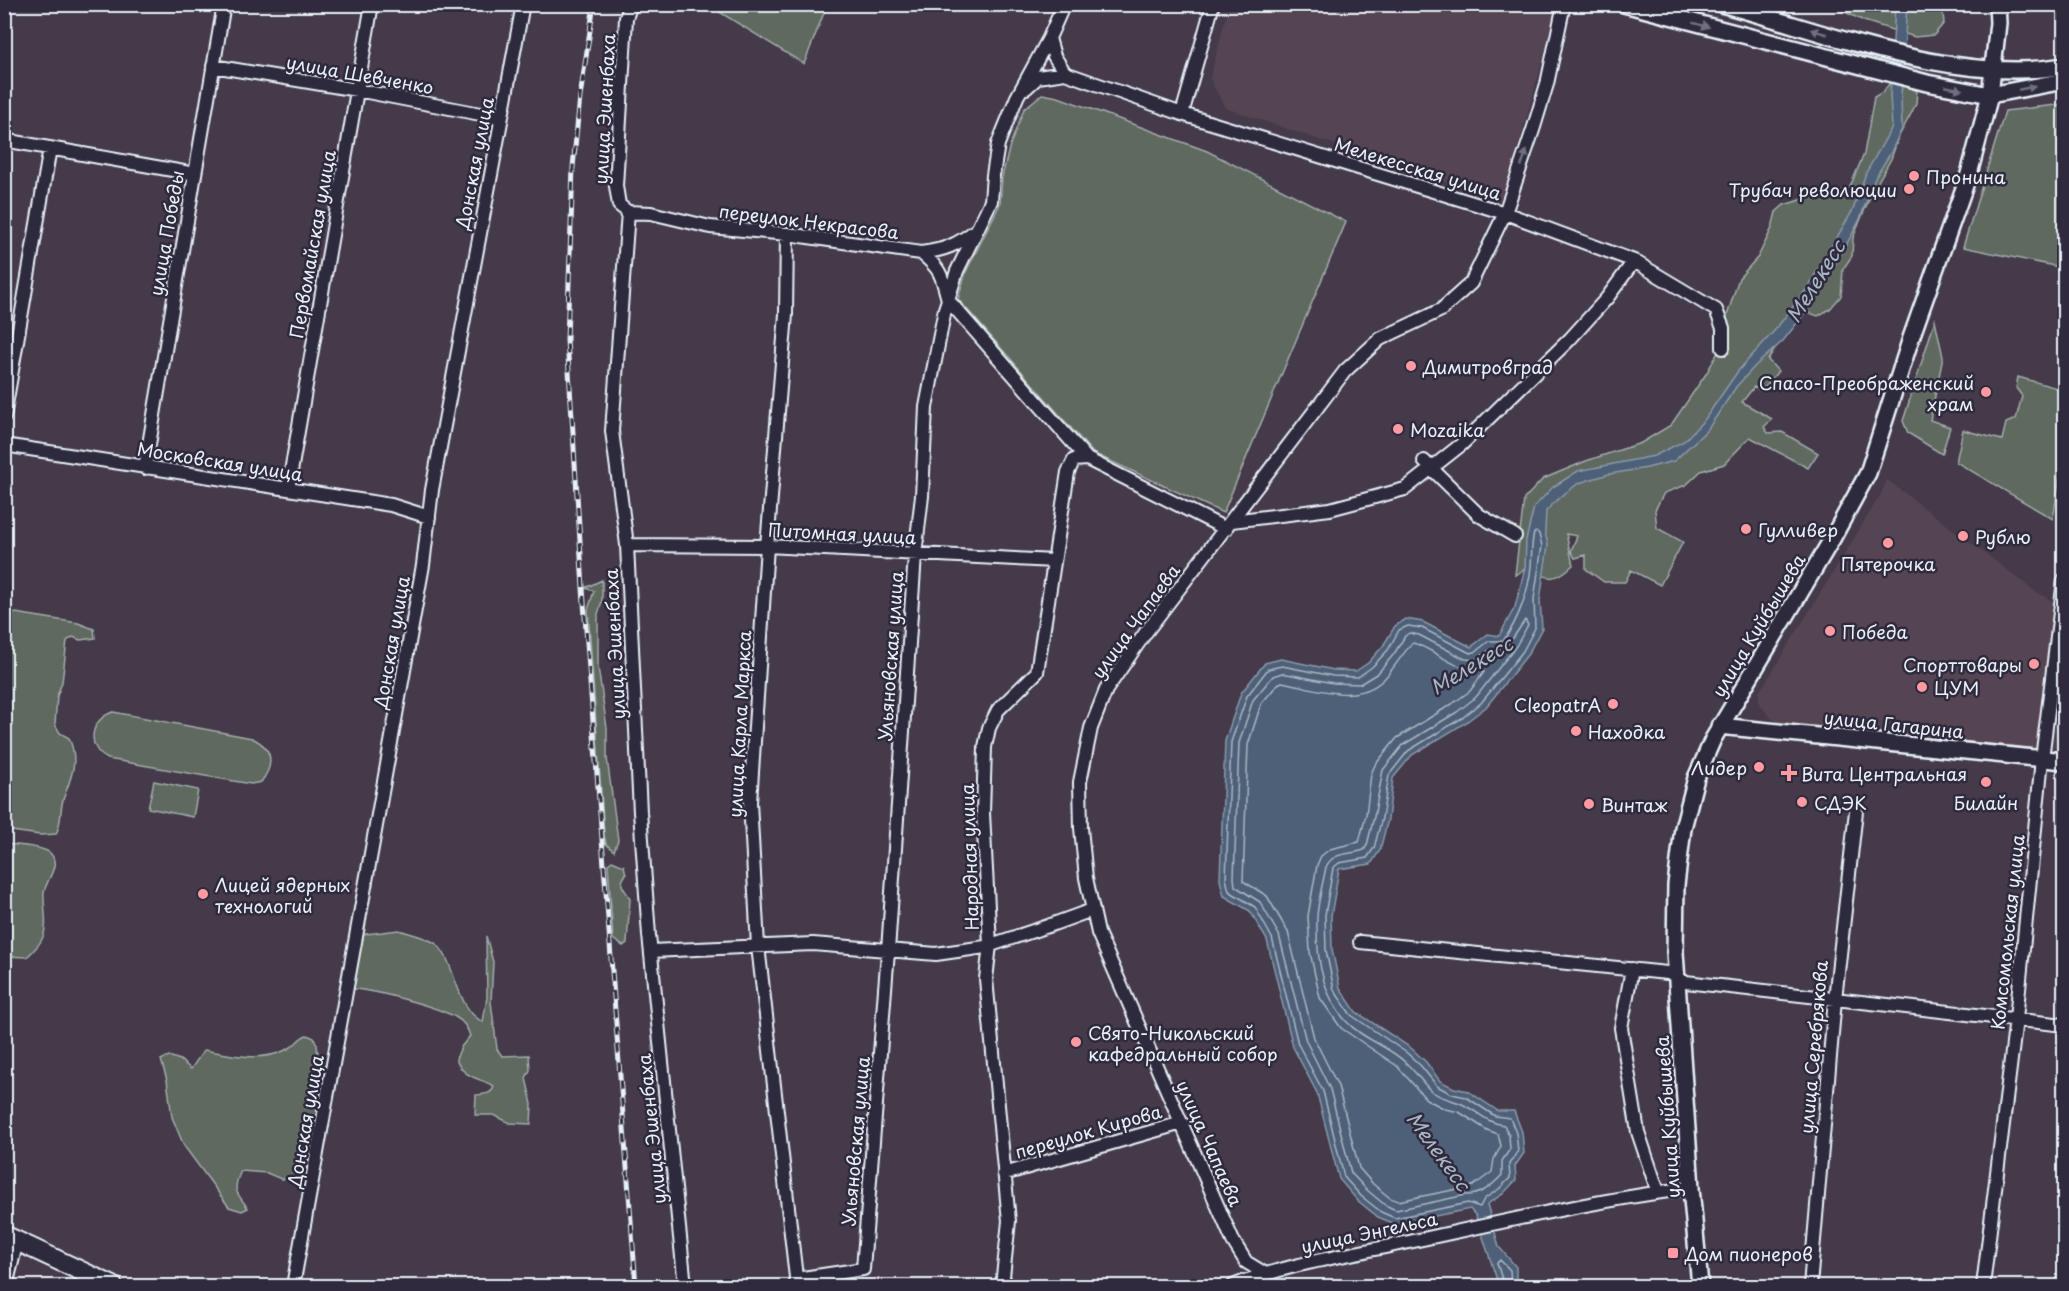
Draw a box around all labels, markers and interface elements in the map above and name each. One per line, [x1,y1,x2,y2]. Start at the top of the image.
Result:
one-way arrow [1692,21,1710,30]
one-way arrow [1810,26,1828,36]
street label: улица Эшенбаха [587,32,621,185]
street label: улица Шевченко [284,48,436,100]
one-way arrow [2018,83,2037,92]
one-way arrow [1945,84,1964,93]
street label: Донская улица [448,94,500,232]
street label: Мелекесская улица [1331,130,1505,206]
street label: Первомайская улица [282,147,342,340]
one-way arrow [1520,149,1529,167]
place label: Пронина [1926,163,2006,190]
street label: улица Победы [142,168,190,298]
marker: Пронина [1907,169,1921,183]
place label: Трубач революции [1729,176,1897,203]
marker: Трубач революции [1902,182,1916,196]
street label: переулок Некрасова [718,197,901,246]
water label: Мелекесс [1778,233,1853,328]
place label: Димитровград [1422,353,1553,380]
marker: Димитровград [1404,359,1418,373]
place label: Спасо-Преображенский храм [1759,369,1974,417]
marker: Спасо-Преображенский храм [1979,385,1993,399]
place label: Mozaika [1410,416,1485,443]
marker: Mozaika [1391,422,1405,436]
street label: Московская улица [135,435,305,488]
street label: Питомная улица [767,516,918,550]
place label: Гулливер [1758,516,1838,543]
marker: Гулливер [1739,522,1753,536]
place label: Рублю [1975,523,2031,550]
marker: Рублю [1956,529,1970,543]
marker: Пятерочка [1881,536,1895,550]
street label: улица Куйбышева [1704,548,1812,702]
place label: Пятерочка [1841,550,1936,577]
street label: улица Чапаева [1084,558,1186,684]
street label: улица Эшенбаха [597,567,631,720]
street label: Ульяновская улица [871,569,909,742]
street label: Донская улица [366,573,416,711]
place label: Победа [1842,618,1909,645]
marker: Победа [1823,624,1837,638]
water label: Мелекесс [1424,628,1520,702]
street label: улица Карла Маркса [721,629,757,818]
place label: Спорттовары [1903,651,2022,678]
marker: Спорттовары [2027,657,2041,671]
place label: ЦУМ [1934,674,1979,701]
marker: ЦУМ [1915,680,1929,694]
place label: CleopatrA [1514,691,1601,718]
marker: CleopatrA [1606,697,1620,711]
street label: улица Гагарина [1823,703,1966,745]
place label: Находка [1588,718,1666,745]
marker: Находка [1569,724,1583,738]
place label: Лидер [1691,754,1747,781]
marker: Лидер [1752,760,1766,774]
place label: Вита Центральная [1801,760,1967,787]
marker: Вита Центральная [1782,766,1796,780]
marker: Билайн [1979,775,1993,789]
street label: Народная улица [953,782,985,931]
place label: СДЭК [1814,789,1867,816]
place label: Билайн [1954,789,2018,816]
place label: Винтаж [1601,791,1668,818]
marker: СДЭК [1795,795,1809,809]
marker: Винтаж [1582,797,1596,811]
street label: Комсомольская улица [1983,832,2031,1031]
place label: Лицей ядерных технологий [215,871,350,919]
marker: Лицей ядерных технологий [196,887,210,901]
street label: улица Серебрякова [1792,959,1834,1135]
place label: Свято-Никольский кафедральный собор [1088,1019,1278,1067]
street label: улица Куйбышева [1648,1034,1686,1199]
marker: Свято-Никольский кафедральный собор [1069,1035,1083,1049]
street label: Донская улица [280,1052,330,1190]
street label: улица Эшенбаха [630,1052,672,1205]
street label: Ульяновская улица [834,1054,876,1227]
street label: улица Чапаева [1170,1075,1250,1211]
street label: переулок Кирова [1011,1097,1165,1165]
water label: Мелекесс [1400,1105,1479,1198]
street label: улица Энгельса [1298,1204,1440,1260]
place label: Дом пионеров [1684,1240,1813,1267]
marker: Дом пионеров [1666,1246,1680,1260]

